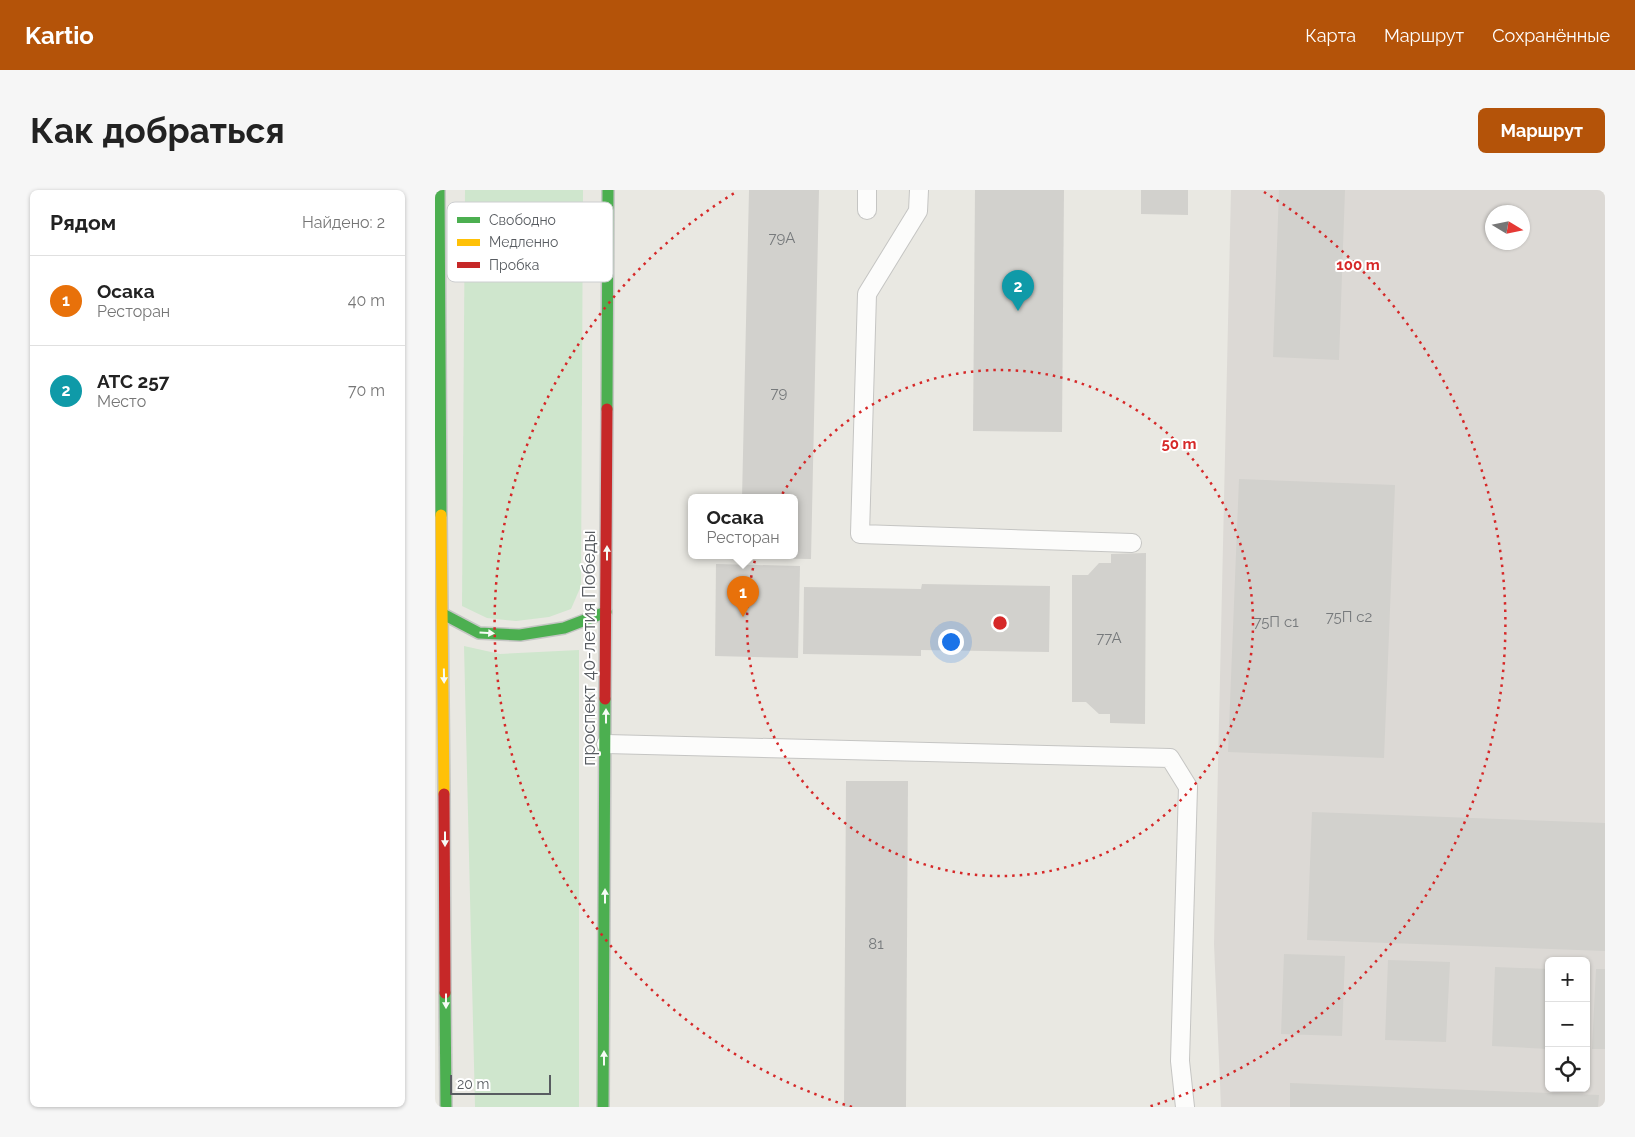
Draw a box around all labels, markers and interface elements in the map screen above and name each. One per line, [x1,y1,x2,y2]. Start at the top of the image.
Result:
text: Kartio [25,21,94,50]
text: Карта [1305,25,1356,46]
text: Маршрут [1384,25,1464,46]
text: Сохранённые [1492,25,1610,46]
button: Маршрут [1478,108,1605,153]
text: Как добраться [30,110,285,151]
legend [447,202,613,282]
north arrow [1485,205,1530,250]
text: Рядом [50,210,116,235]
text: Свободно [489,212,556,228]
text: Найдено: 2 [302,213,385,232]
house number: 79А [769,229,795,247]
text: Медленно [489,234,558,250]
text: 100 m [1336,256,1380,274]
text: Пробка [489,257,539,273]
pin: 2 [1002,270,1034,311]
text: Осака [97,280,155,302]
text: 1 [62,291,70,310]
text: 40 m [348,291,385,310]
text: Ресторан [97,302,170,321]
text: АТС 257 [97,370,169,392]
text: 2 [61,381,71,400]
text: 70 m [348,381,385,400]
house number: 79 [771,384,788,402]
text: Место [97,392,146,411]
text: 50 m [1161,435,1197,453]
popup [688,494,798,559]
text: Осака [706,506,764,528]
text: Ресторан [706,528,780,547]
street label: проспект 40-летия Победы [578,530,599,766]
one-way arrow [603,545,611,561]
pin: 1 [727,576,759,617]
house number: 75П с2 [1326,608,1372,626]
house number: 75П с1 [1253,613,1299,631]
centre of rings [991,614,1009,632]
your location [938,629,964,655]
house number: 77А [1096,629,1122,647]
one-way arrow [479,630,495,638]
one-way arrow [440,668,448,684]
one-way arrow [602,708,610,724]
one-way arrow [441,831,449,847]
one-way arrow [601,888,609,904]
house number: 81 [868,935,884,953]
map controls [1545,957,1590,1092]
button: + [1545,957,1590,1002]
one-way arrow [442,993,450,1009]
button: − [1545,1002,1590,1047]
button: locate [1545,1047,1590,1092]
one-way arrow [600,1050,608,1066]
scale bar [450,1072,551,1095]
text: 20 m [457,1076,489,1092]

